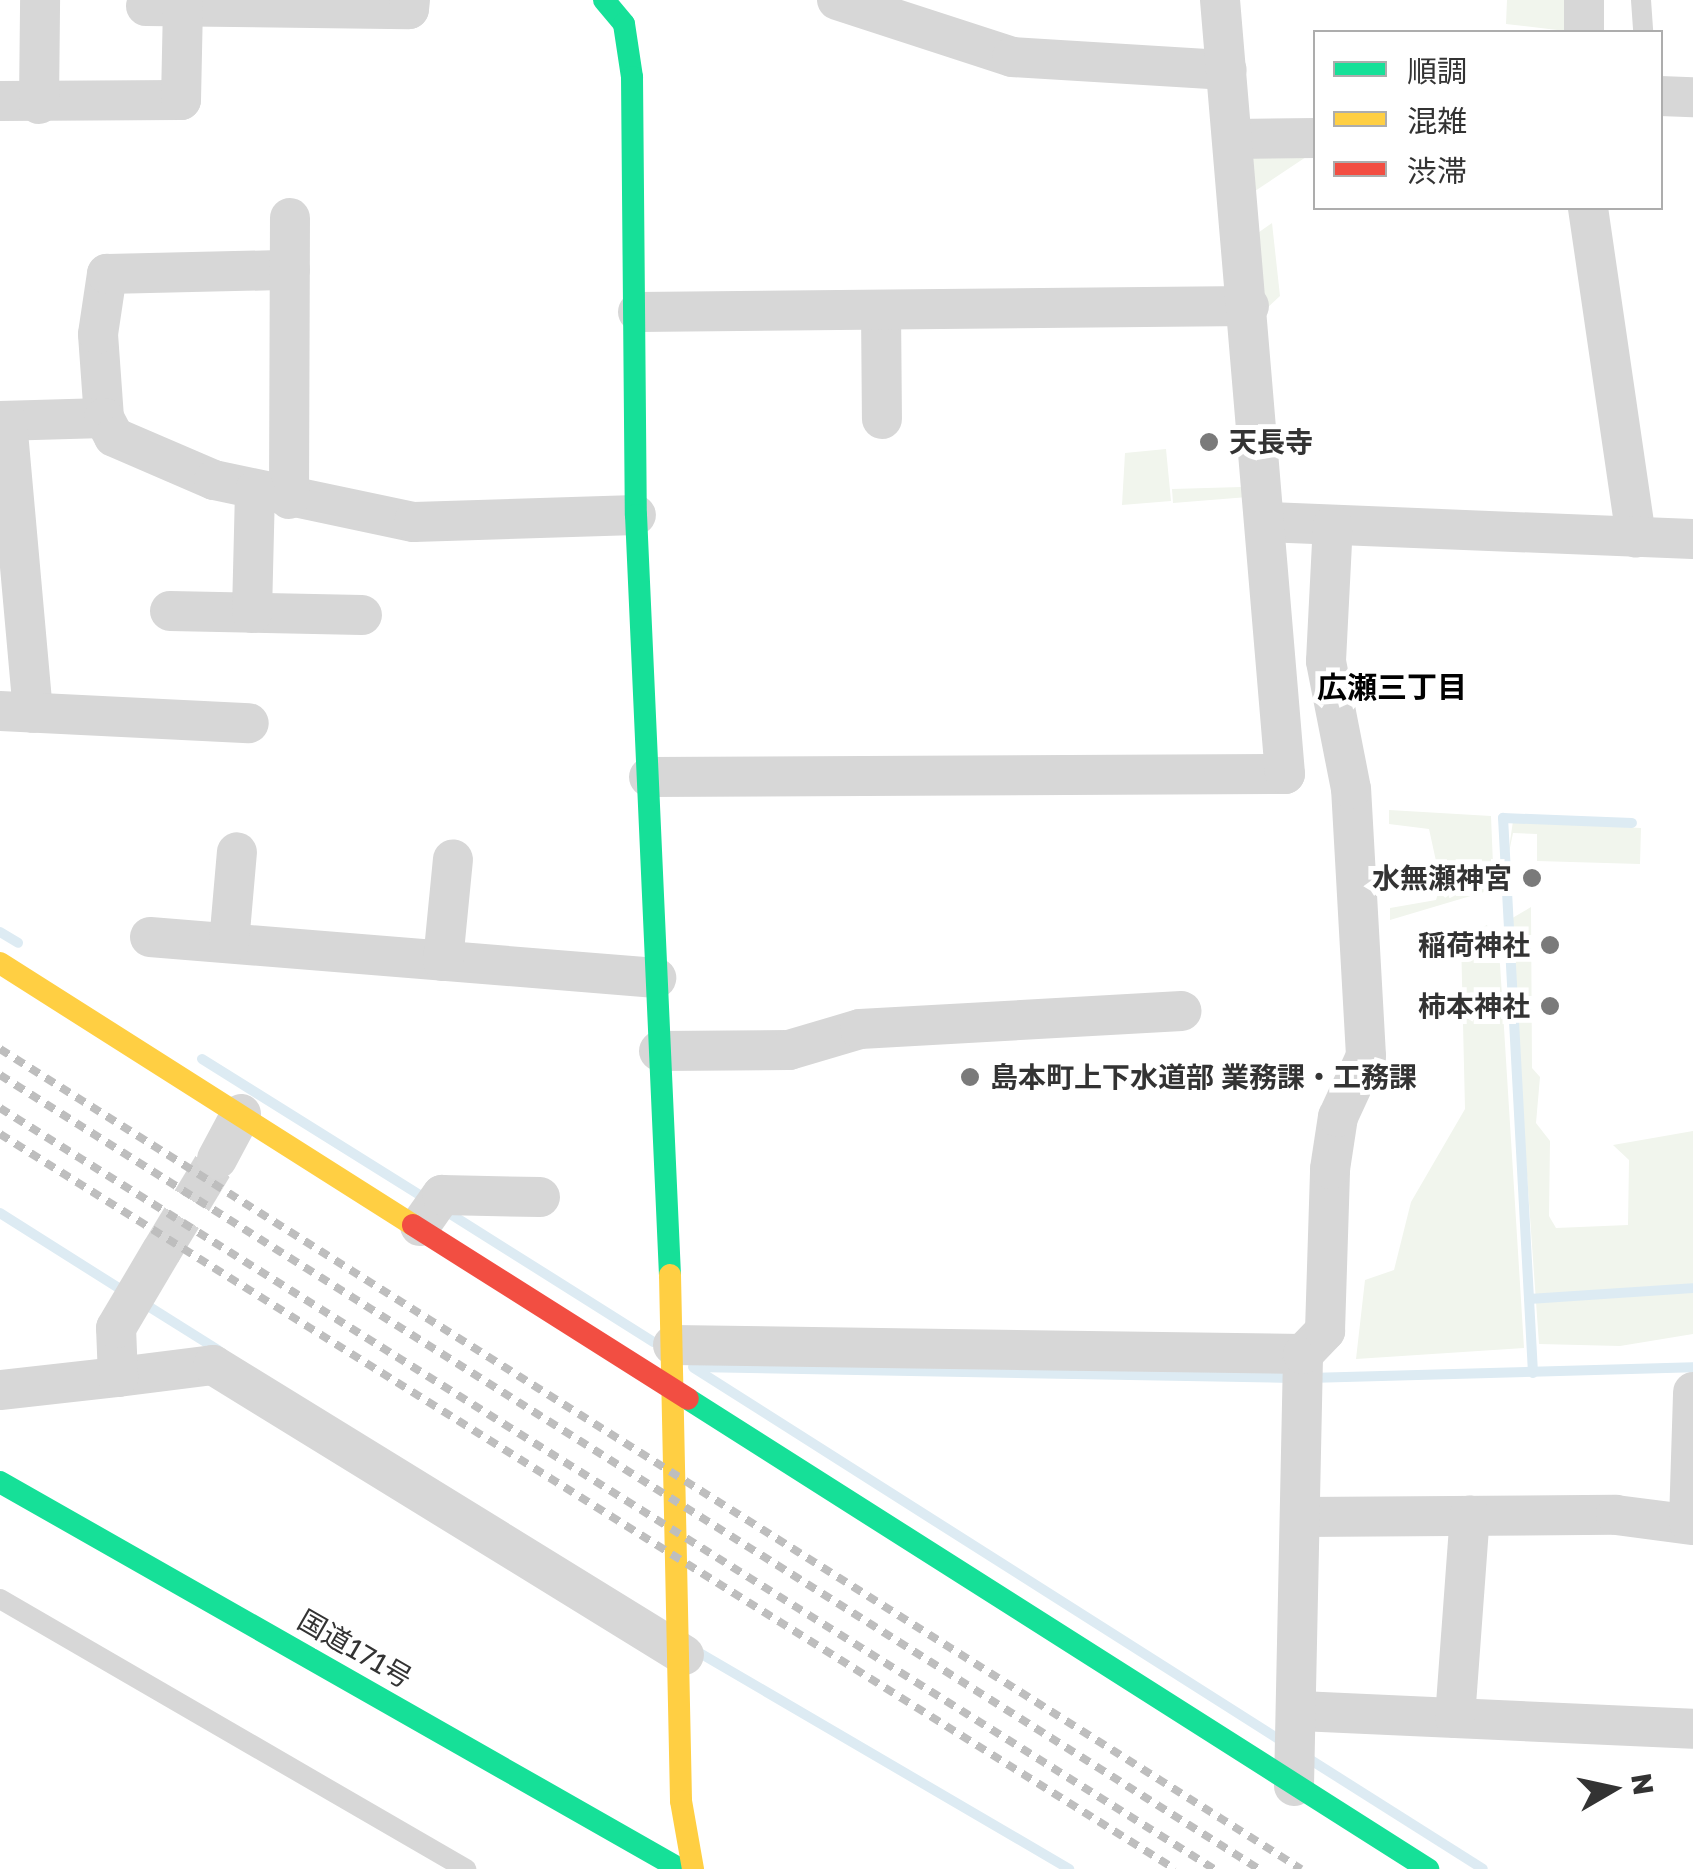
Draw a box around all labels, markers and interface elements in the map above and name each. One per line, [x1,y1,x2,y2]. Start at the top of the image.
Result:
legend [1313,30,1663,210]
text: 順調 [1407,53,1467,89]
text: 混雑 [1407,103,1467,139]
text: 渋滞 [1407,153,1467,189]
place label: 天長寺 [1229,425,1313,459]
marker: 天長寺 [1198,431,1220,453]
district label: 広瀬三丁目 [1317,669,1467,705]
place label: 水無瀬神宮 [1372,861,1512,895]
marker: 水無瀬神宮 [1521,867,1543,889]
place label: 稲荷神社 [1418,928,1530,962]
marker: 稲荷神社 [1539,934,1561,956]
place label: 柿本神社 [1418,989,1530,1023]
marker: 柿本神社 [1539,995,1561,1017]
place label: 島本町上下水道部 業務課・工務課 [990,1060,1417,1094]
marker: 島本町上下水道部 業務課・工務課 [959,1066,981,1088]
street label: 国道171号 [292,1603,418,1695]
north arrow [1563,1739,1663,1839]
text: N [1625,1771,1661,1797]

